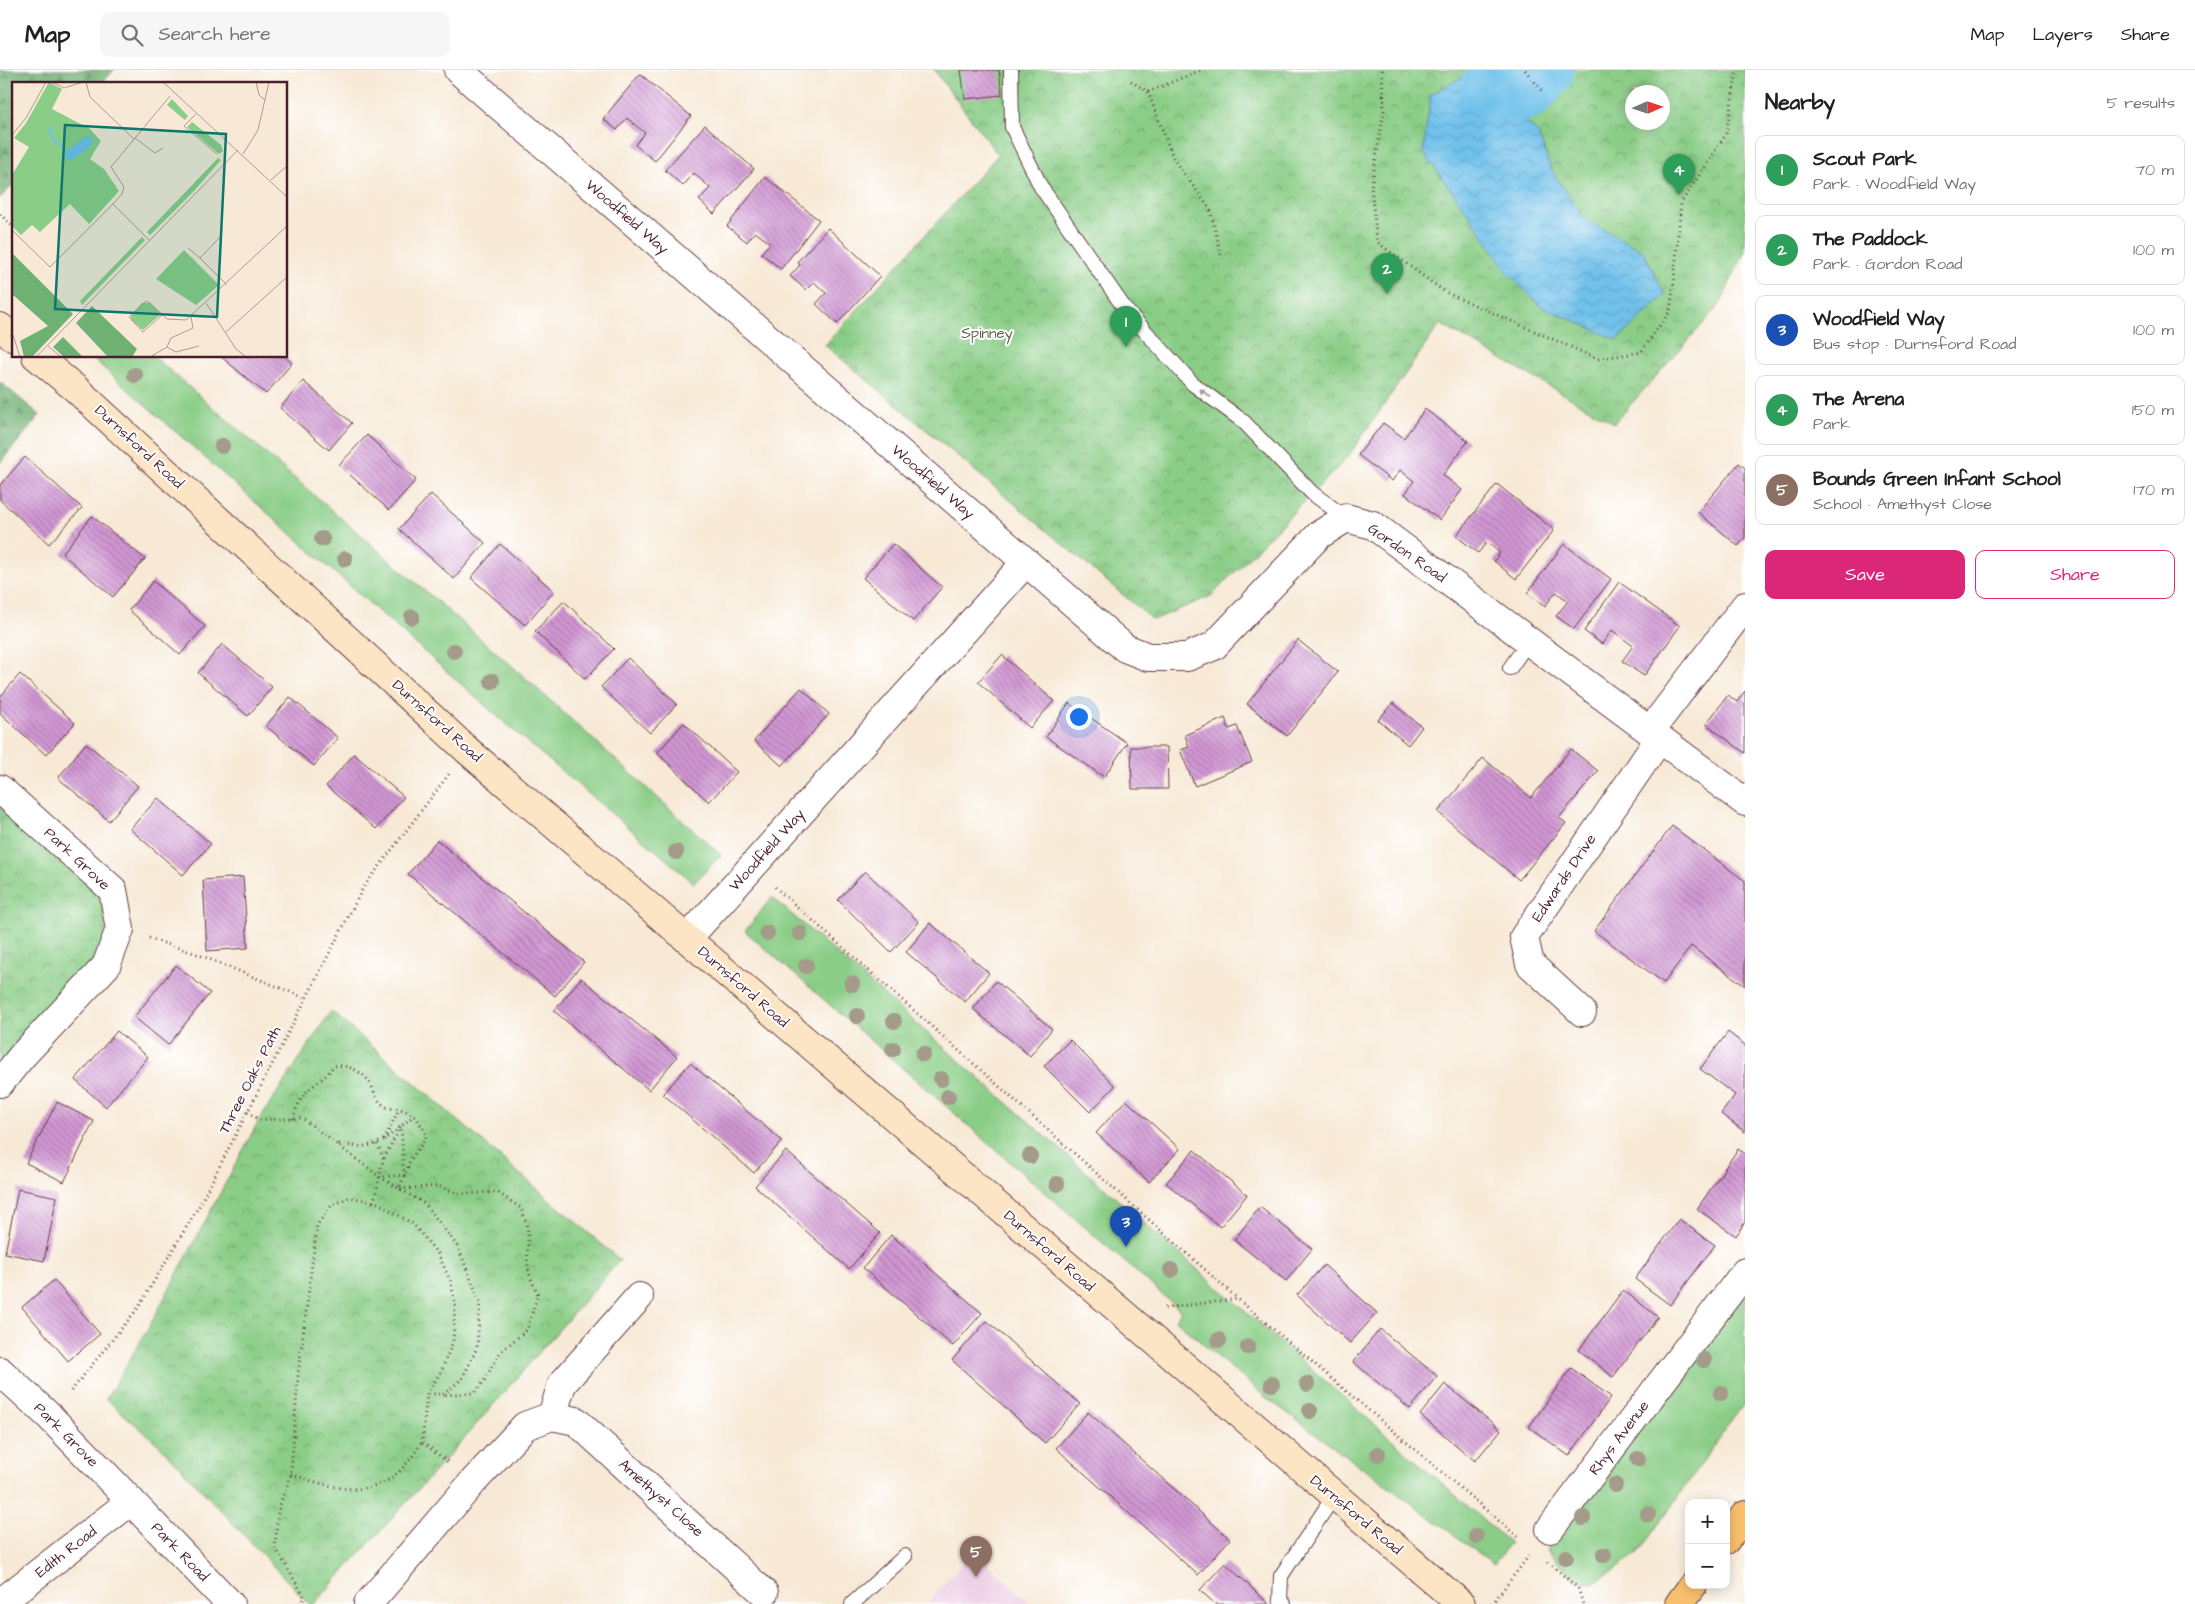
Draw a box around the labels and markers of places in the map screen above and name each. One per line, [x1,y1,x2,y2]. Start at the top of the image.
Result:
pin: 4 [1663,154,1695,195]
pin: 2 [1371,253,1403,294]
pin: 1 [1110,306,1142,347]
pin: 3 [1110,1206,1142,1247]
pin: 5 [960,1536,992,1577]

